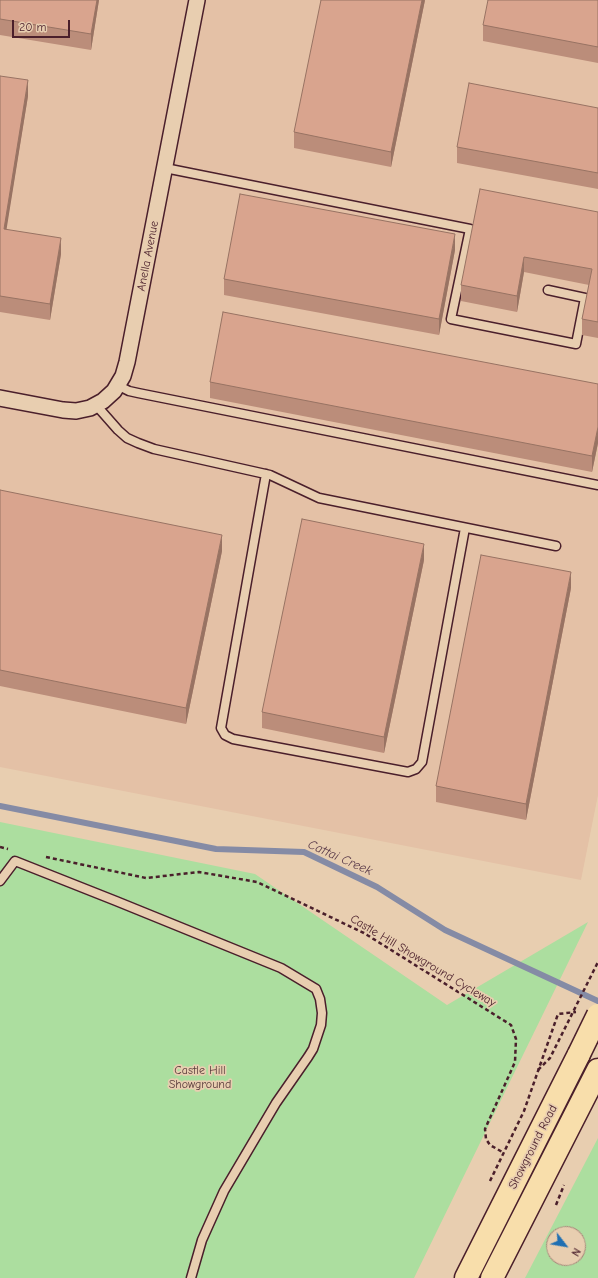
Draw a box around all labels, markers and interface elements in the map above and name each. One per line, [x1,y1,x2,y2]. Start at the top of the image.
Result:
scale bar [14,12,72,38]
text: 20 m [19,20,47,34]
street label: Anella Avenue [134,219,162,293]
water label: Cattai Creek [305,837,375,879]
street label: Castle Hill Showground Cycleway [348,912,498,1010]
park label: Castle Hill Showground [169,1064,231,1092]
street label: Showground Road [506,1102,560,1192]
north arrow [546,1226,586,1266]
text: N [568,1245,583,1258]

